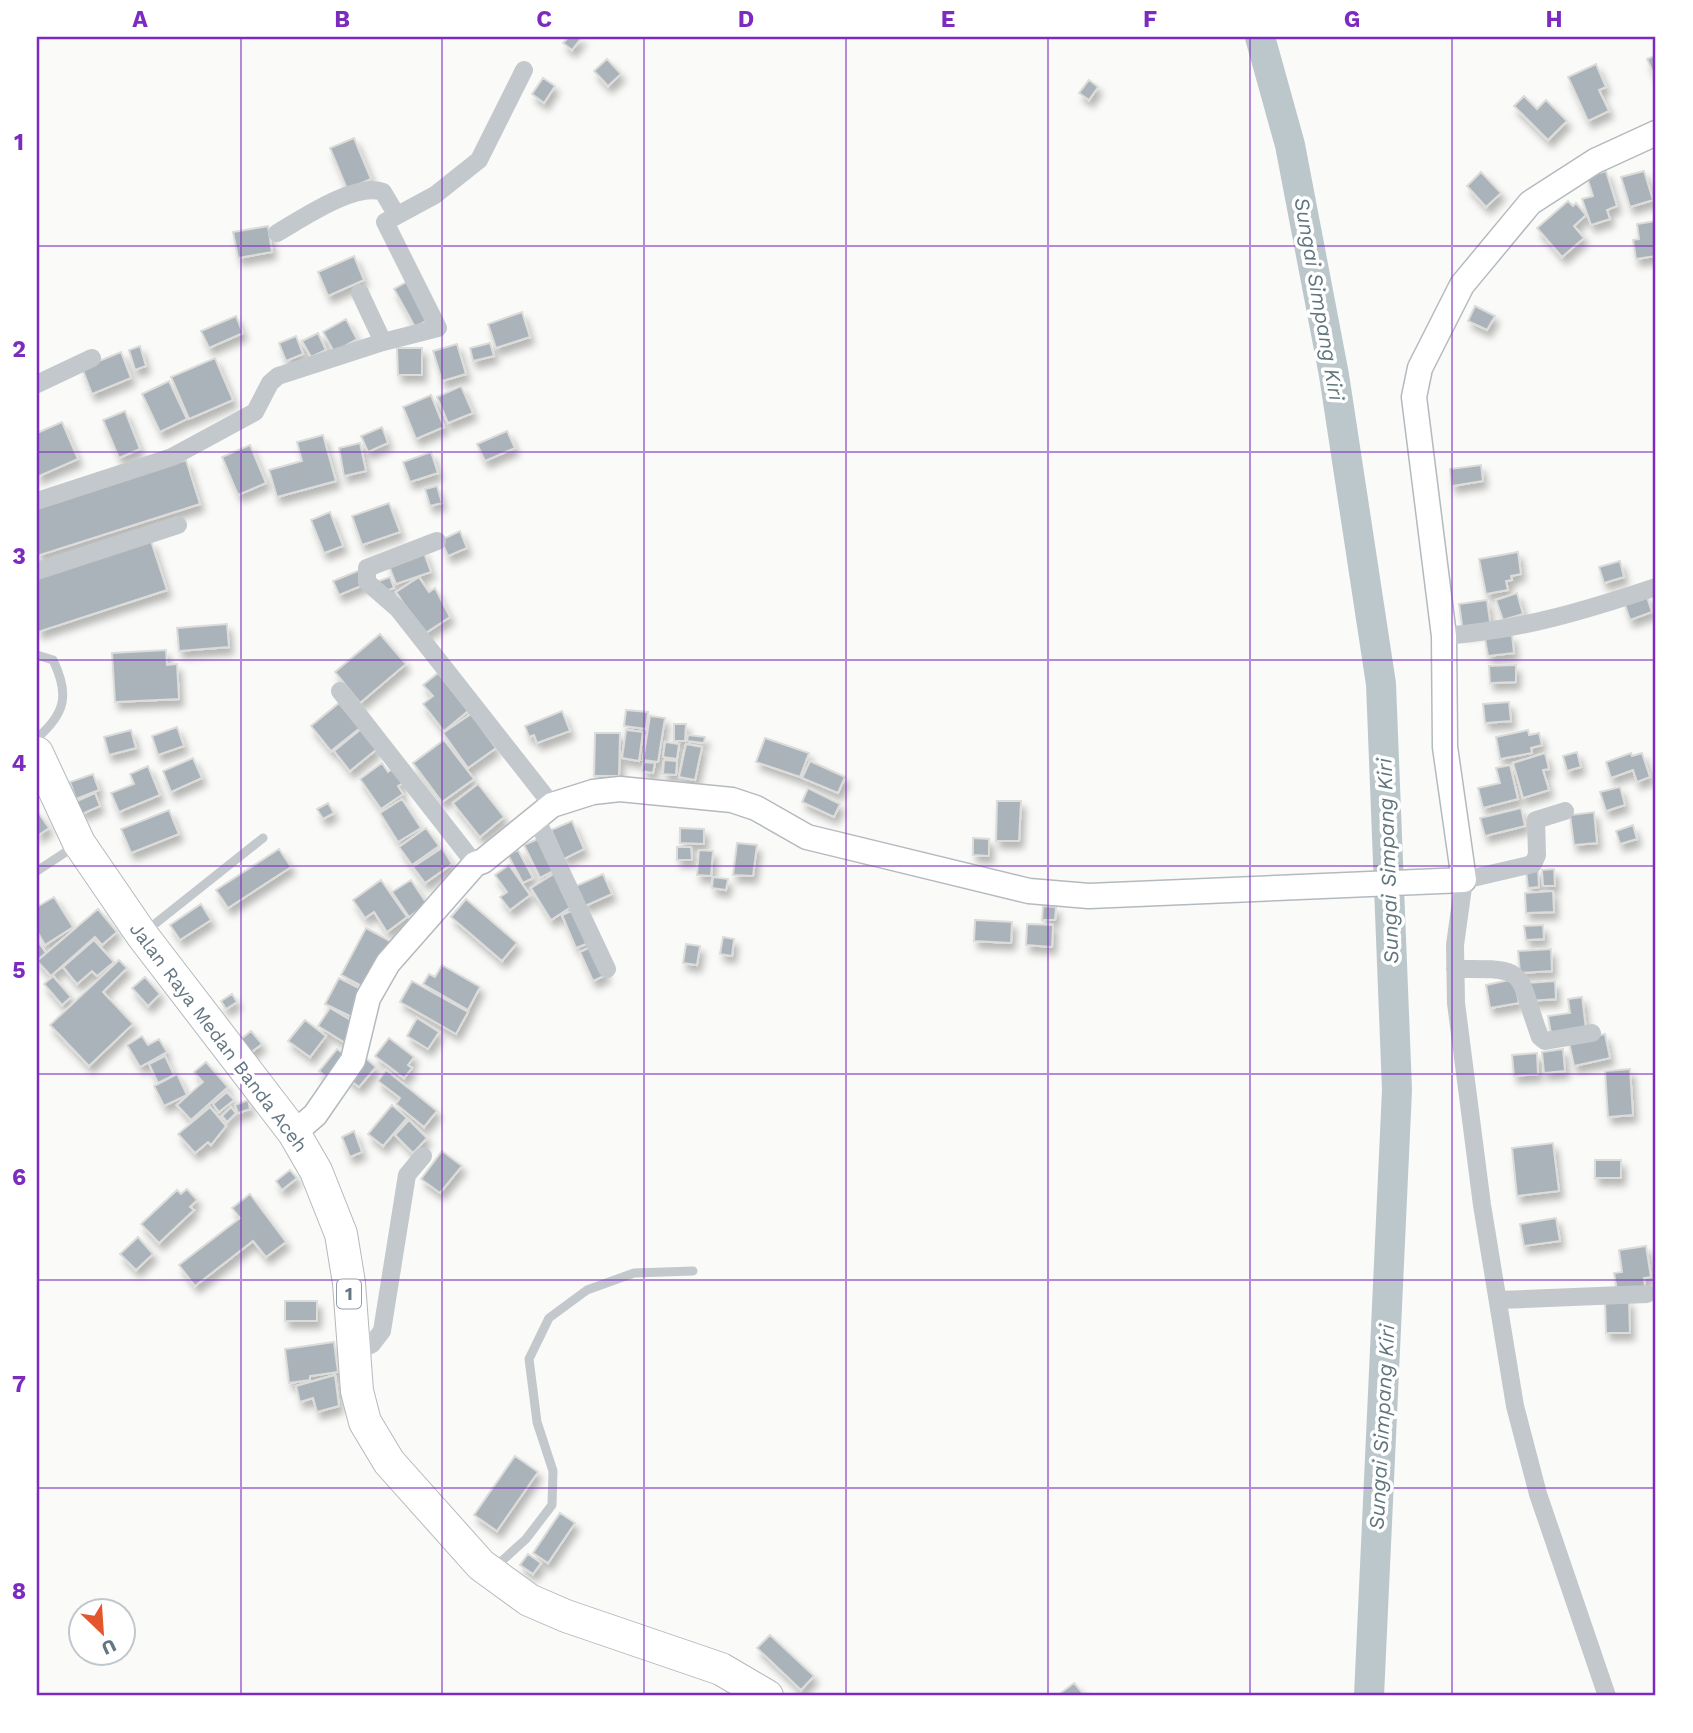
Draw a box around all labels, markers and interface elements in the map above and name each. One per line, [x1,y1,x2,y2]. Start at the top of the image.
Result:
text: A [132,6,148,33]
text: B [334,6,350,33]
text: C [536,6,552,33]
text: D [738,6,754,33]
text: E [941,6,955,33]
text: F [1143,6,1157,33]
text: G [1344,6,1360,33]
text: H [1545,6,1563,33]
text: 1 [14,129,24,156]
water label: Sungai Simpang Kiri [1289,195,1350,403]
text: 2 [12,336,26,363]
text: 3 [12,543,26,570]
text: 4 [12,750,27,777]
water label: Sungai Simpang Kiri [1371,757,1404,964]
street label: Jalan Raya Medan Banda Aceh [125,918,313,1157]
text: 5 [12,957,26,984]
text: 6 [12,1164,26,1191]
road number: 1 [337,1280,361,1308]
water label: Sungai Simpang Kiri [1364,1323,1399,1530]
text: 7 [12,1371,26,1398]
text: 8 [12,1578,26,1605]
north arrow [66,1596,136,1666]
text: U [98,1634,120,1660]

